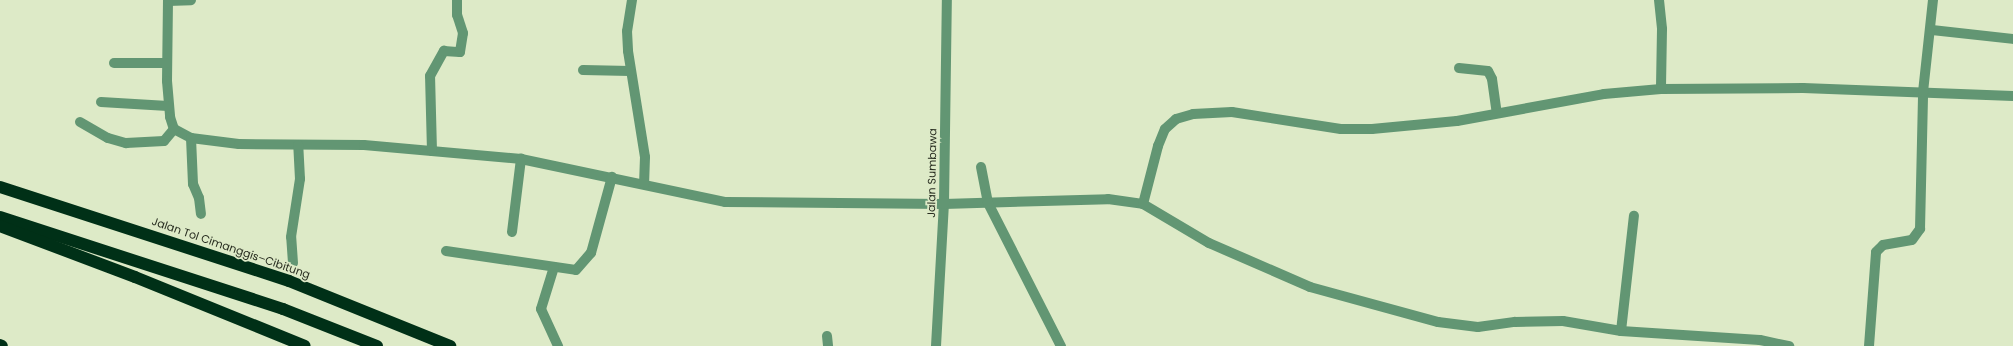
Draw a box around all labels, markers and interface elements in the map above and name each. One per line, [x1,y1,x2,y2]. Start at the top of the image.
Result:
street label: Jalan Sumbawa [925,128,939,218]
street label: Jalan Tol Cimanggis–Cibitung [150,215,312,281]

